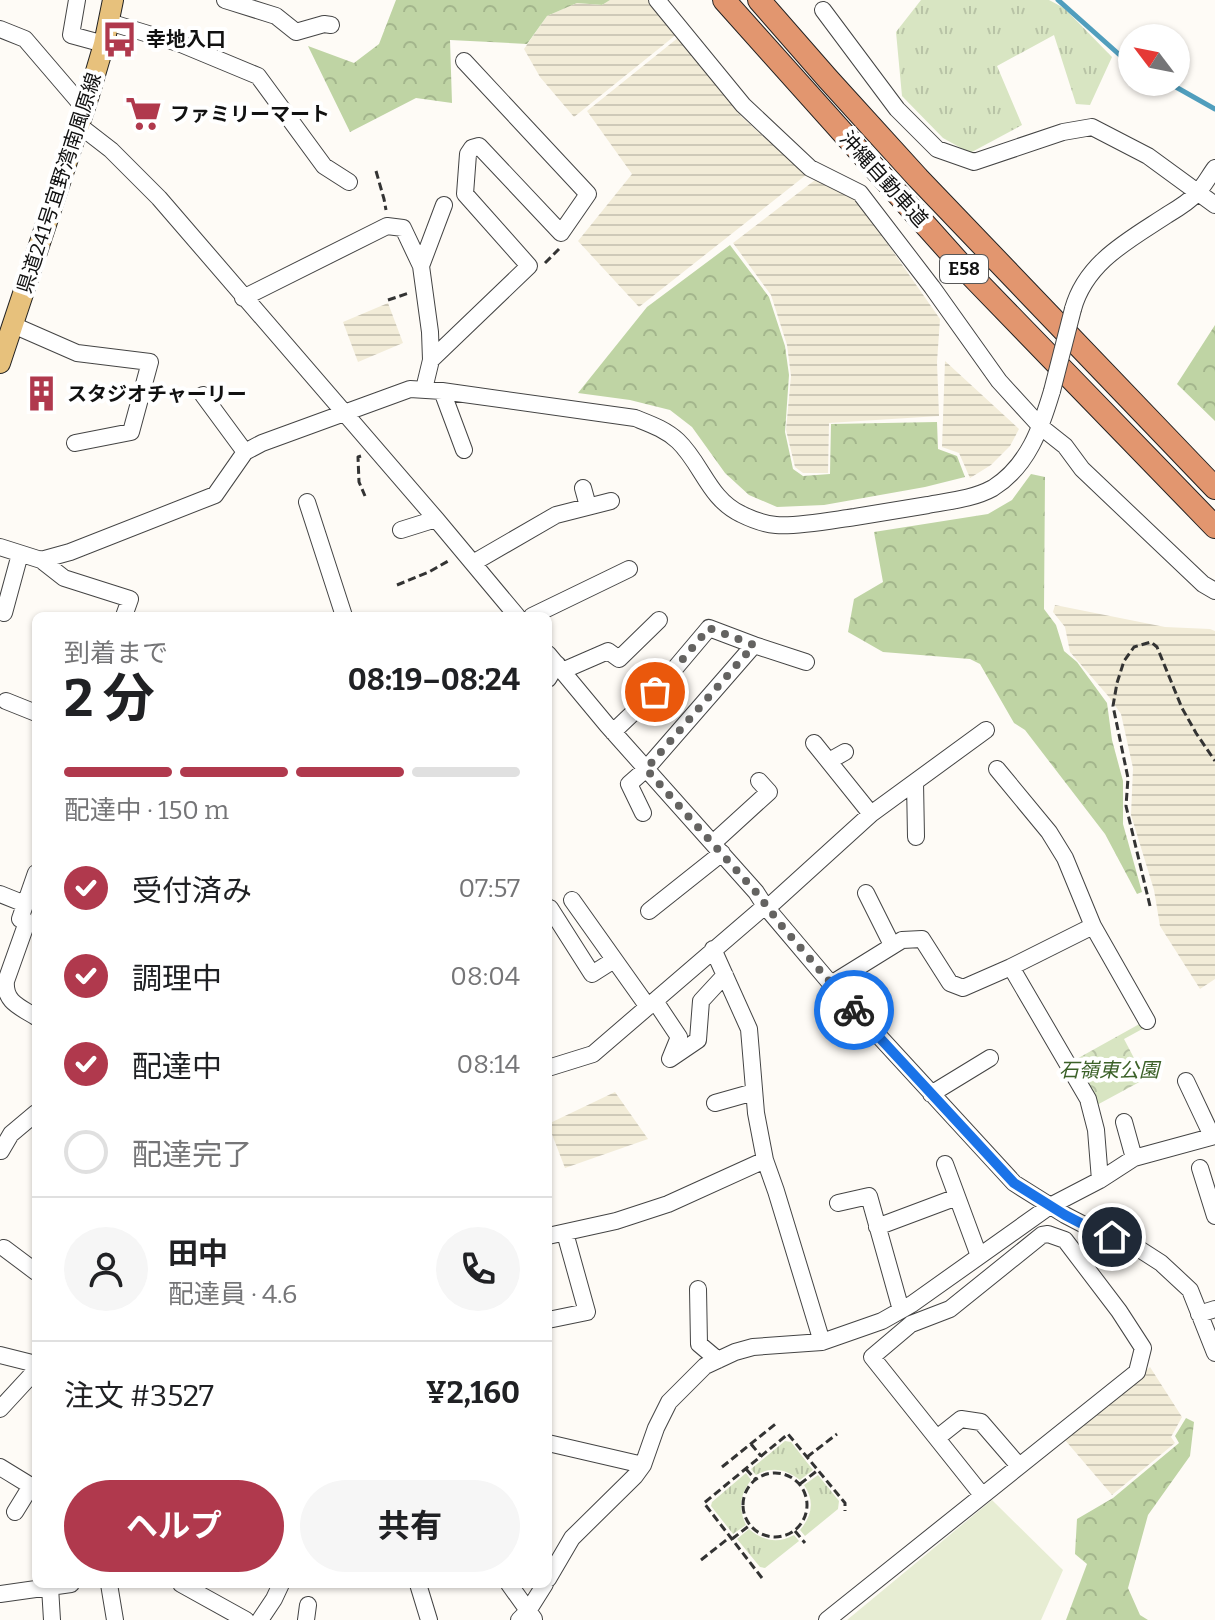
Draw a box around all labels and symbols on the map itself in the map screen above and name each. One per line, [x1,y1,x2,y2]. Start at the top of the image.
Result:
bus stop icon: 幸地入口 [101,20,139,58]
north arrow [1118,24,1190,96]
place label: 幸地入口 [146,27,226,51]
street label: 県道241号宜野湾南風原線 [12,70,106,296]
supermarket icon: ファミリーマート [125,95,163,133]
place label: ファミリーマート [170,102,330,126]
street label: 沖縄自動車道 [835,126,933,232]
road number: E58 [940,255,988,283]
building icon: スタジオチャーリー [22,375,60,413]
place label: スタジオチャーリー [67,382,247,406]
pin [621,658,689,726]
courier [814,970,894,1050]
park label: 石嶺東公園 [1059,1058,1162,1082]
pin [1078,1203,1146,1271]

